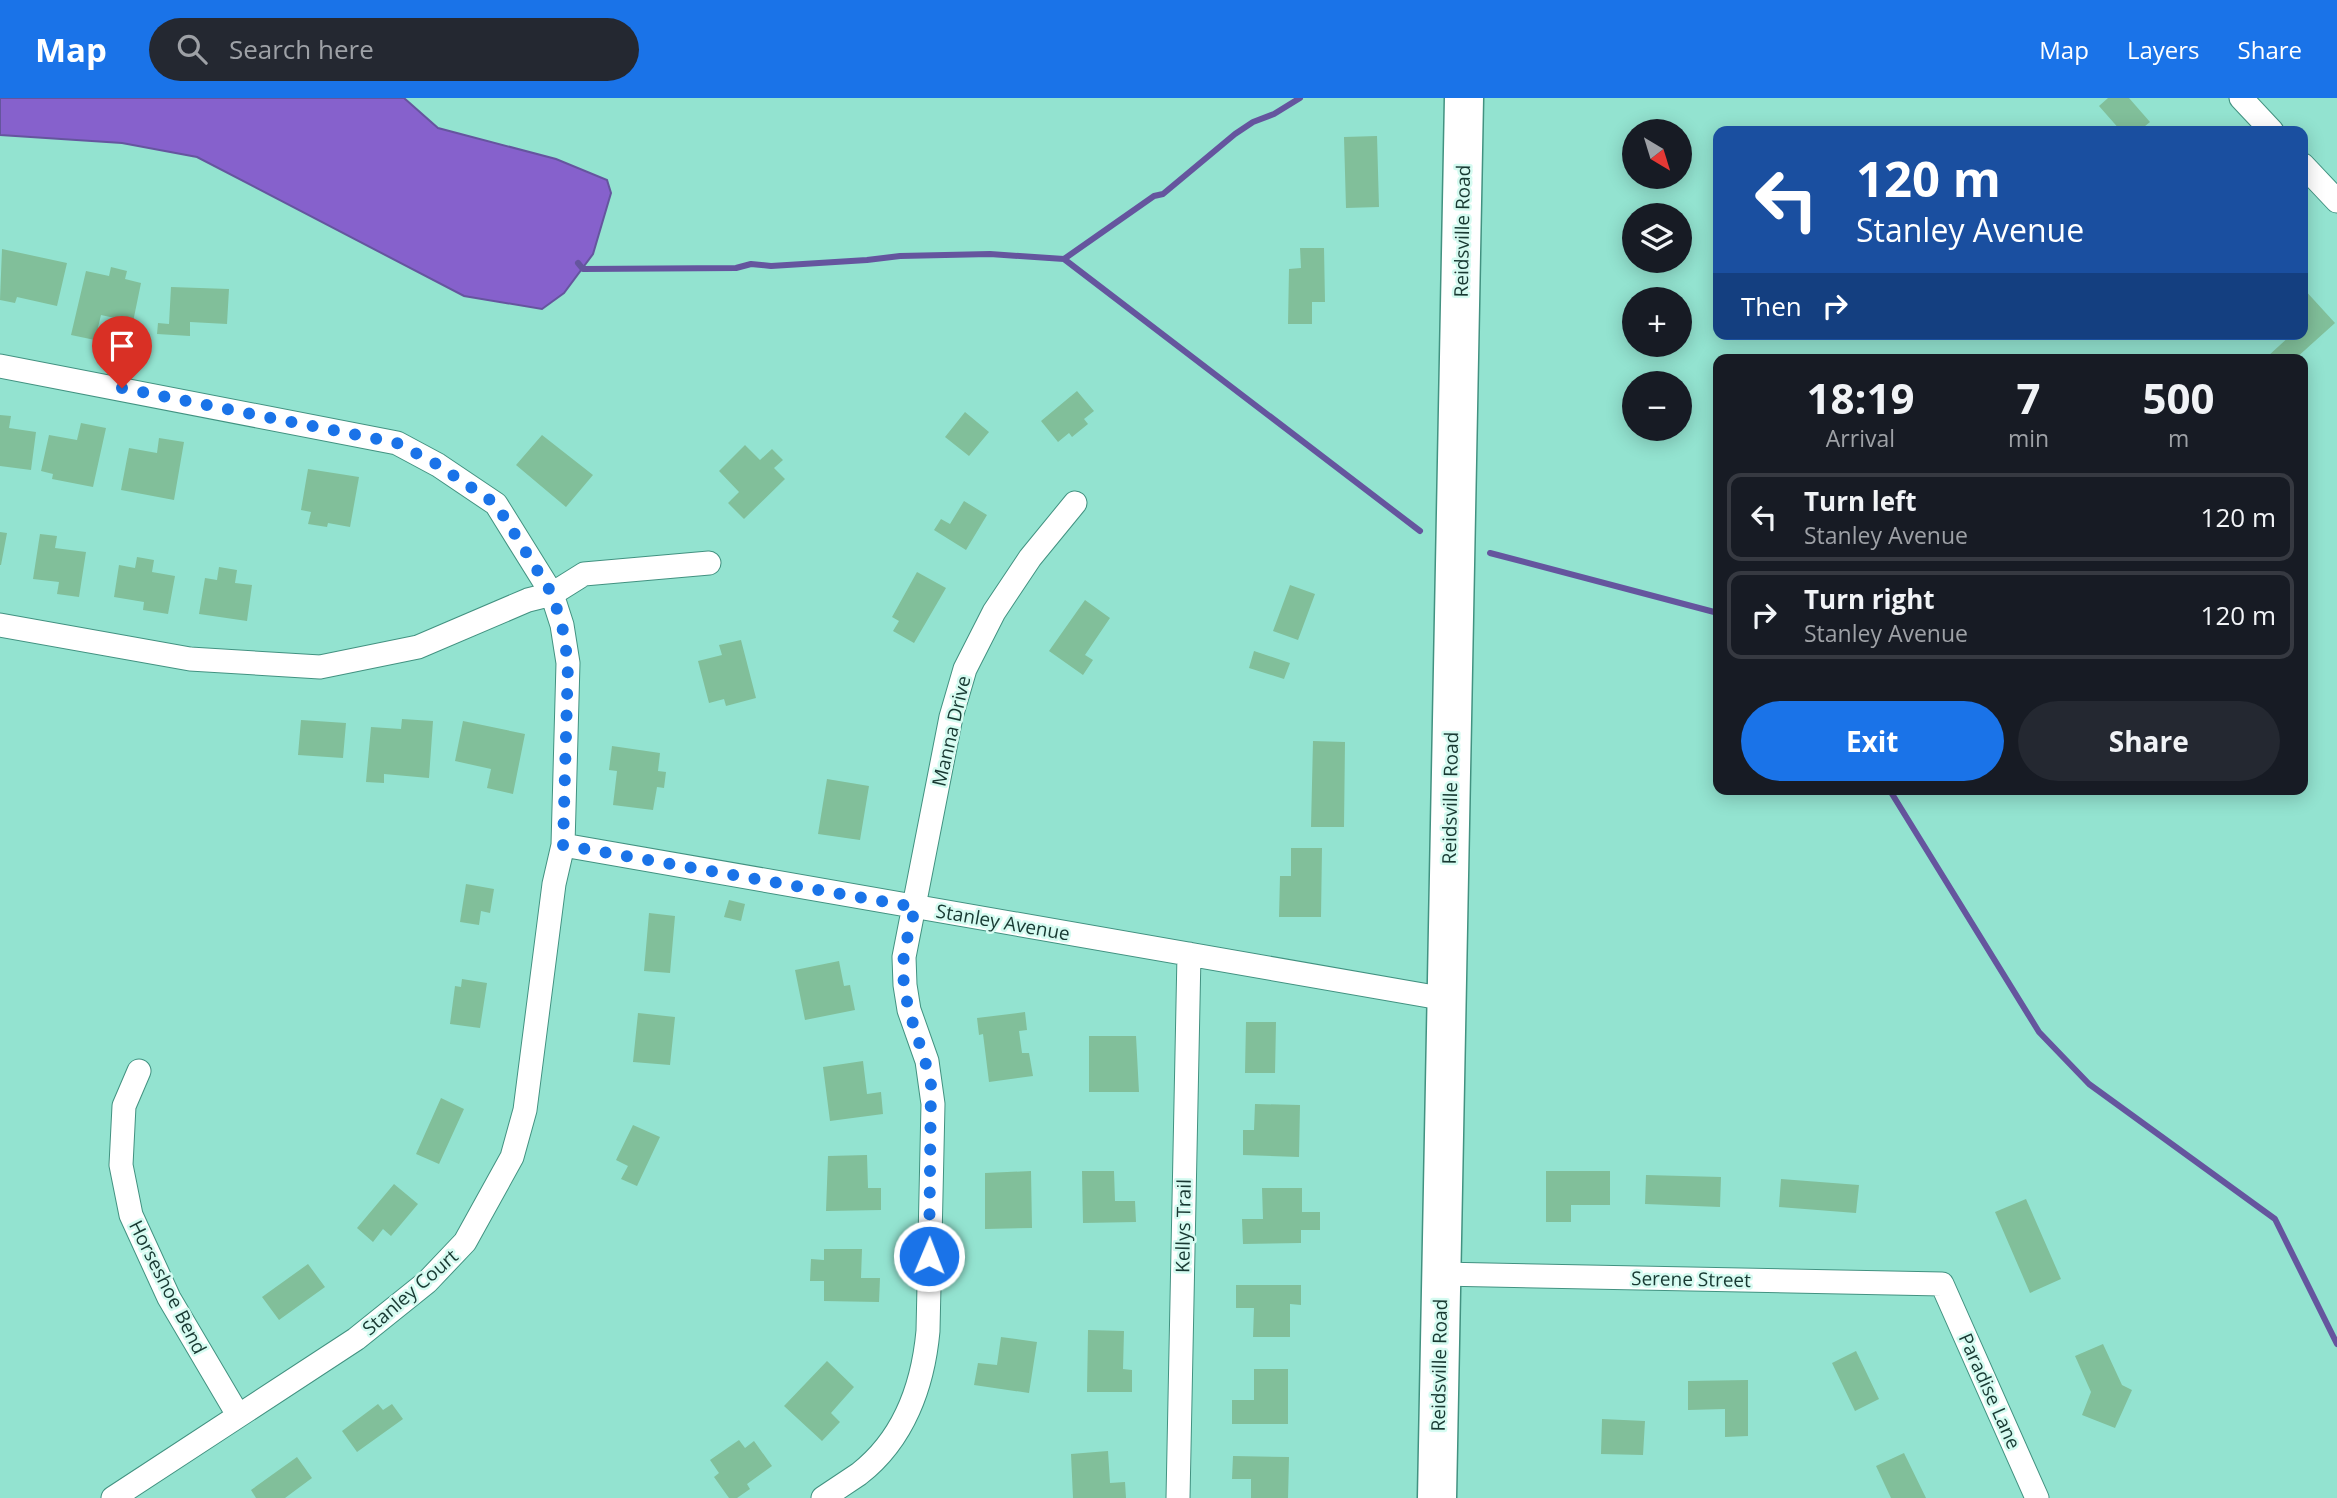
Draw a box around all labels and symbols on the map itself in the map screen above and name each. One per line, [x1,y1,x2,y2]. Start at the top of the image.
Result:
north arrow [1622,119,1692,189]
street label: Reidsville Road [1448,164,1476,298]
pin [92,316,152,388]
street label: Manna Drive [926,673,976,789]
street label: Reidsville Road [1436,731,1464,865]
street label: Stanley Avenue [934,897,1072,947]
street label: Kellys Trail [1169,1179,1197,1273]
street label: Horseshoe Bend [123,1216,213,1358]
position arrow [892,1219,966,1293]
street label: Stanley Court [357,1243,464,1341]
street label: Serene Street [1631,1265,1751,1293]
street label: Reidsville Road [1425,1298,1453,1432]
street label: Paradise Lane [1953,1329,2027,1453]

